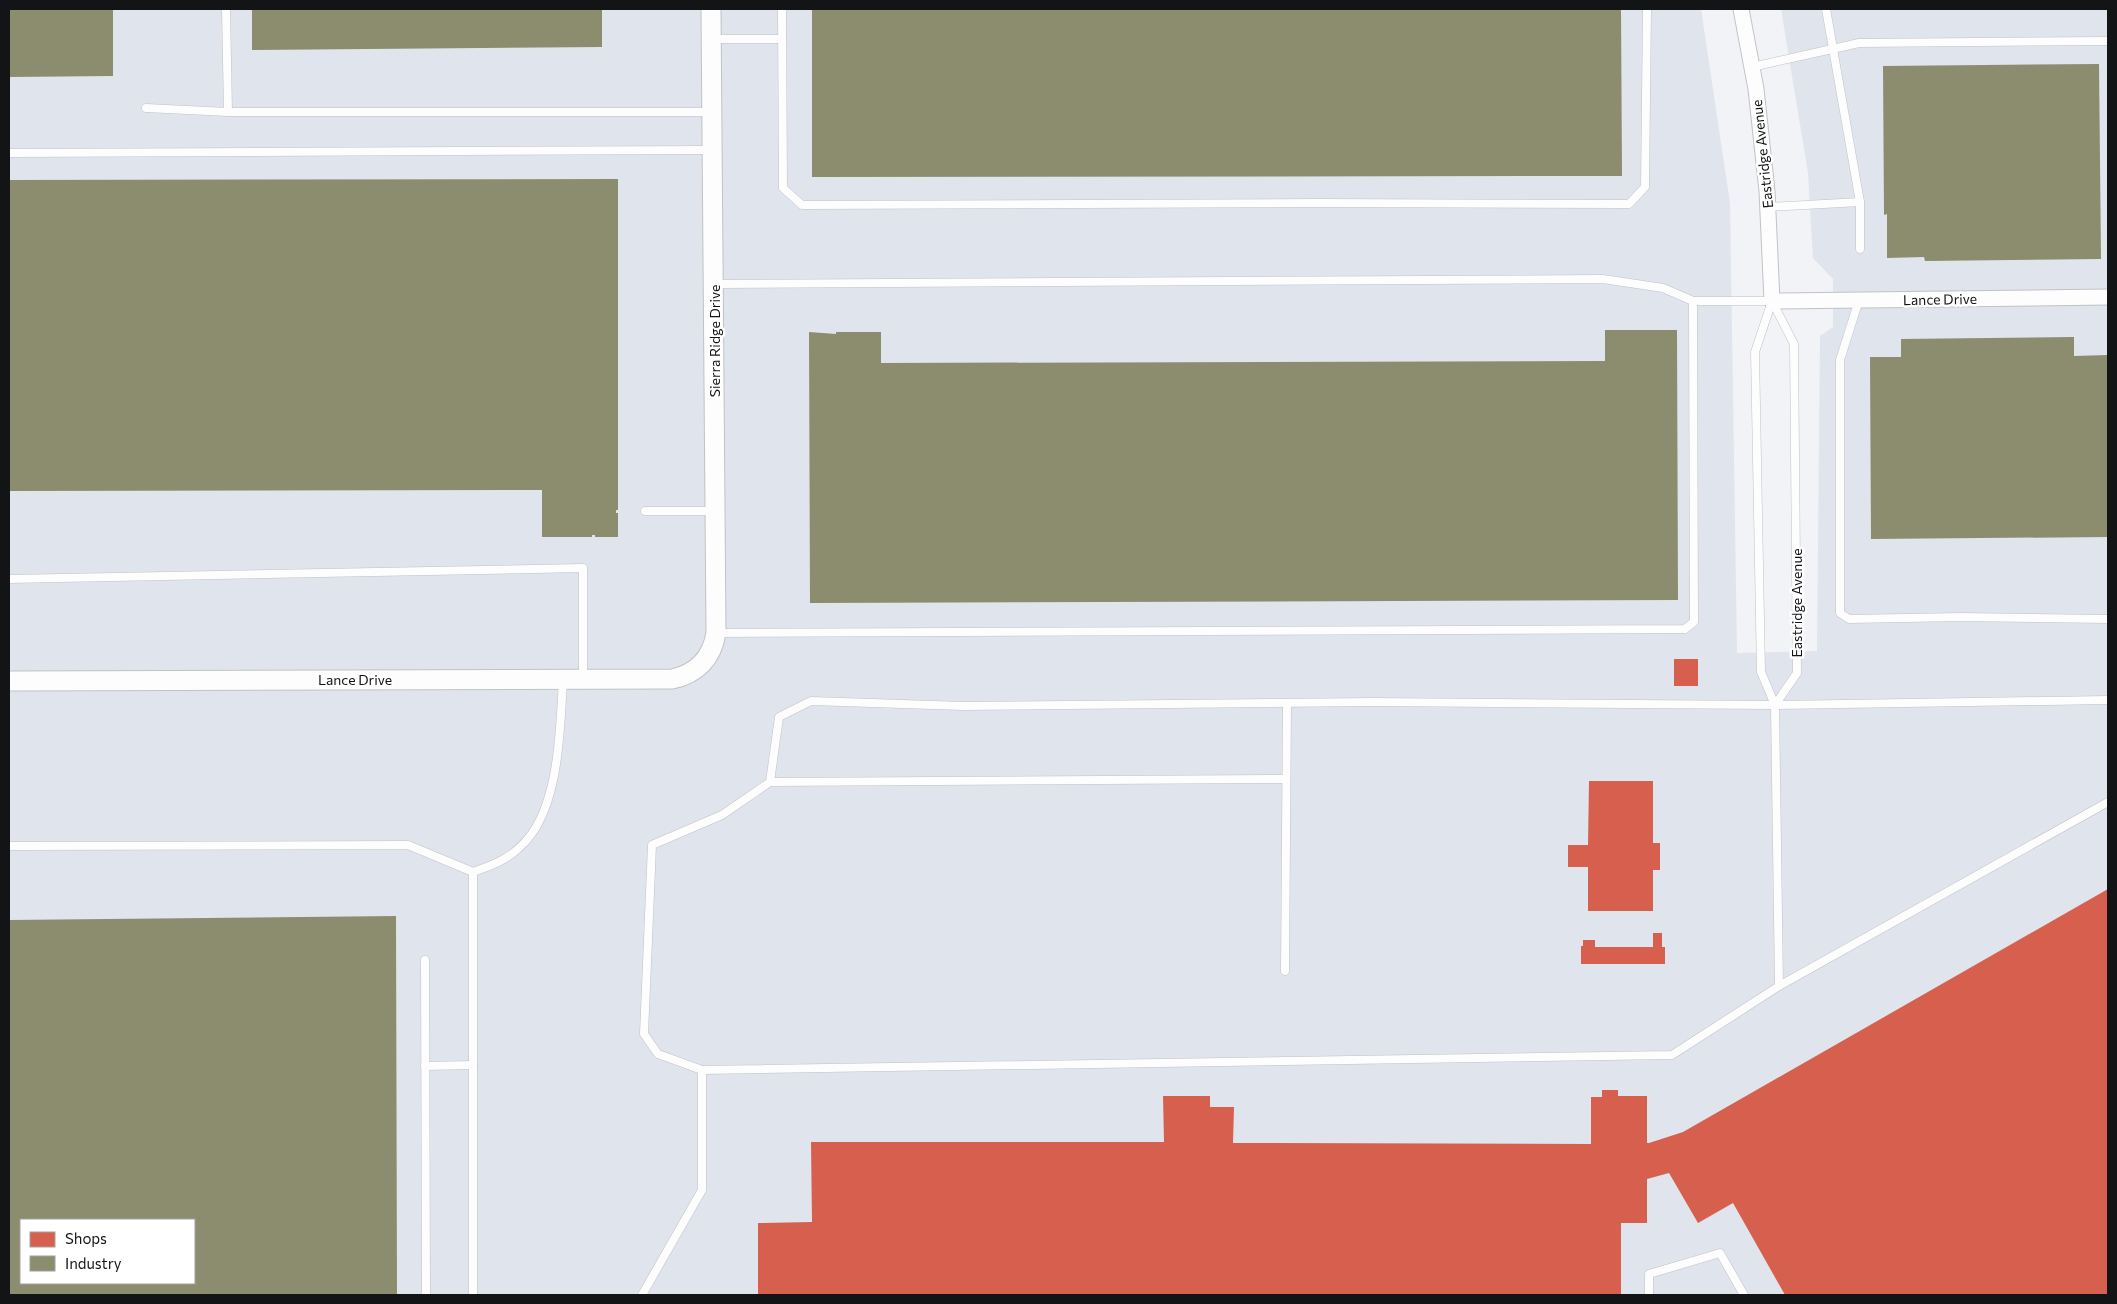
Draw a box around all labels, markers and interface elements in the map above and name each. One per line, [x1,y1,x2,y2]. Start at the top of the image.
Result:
street label: Eastridge Avenue [1748,99,1776,209]
street label: Sierra Ridge Drive [706,285,723,397]
street label: Lance Drive [1903,290,1977,308]
street label: Eastridge Avenue [1788,548,1805,658]
street label: Lance Drive [318,671,392,688]
legend [20,1219,195,1284]
text: Shops [65,1229,107,1247]
text: Industry [65,1254,122,1272]

